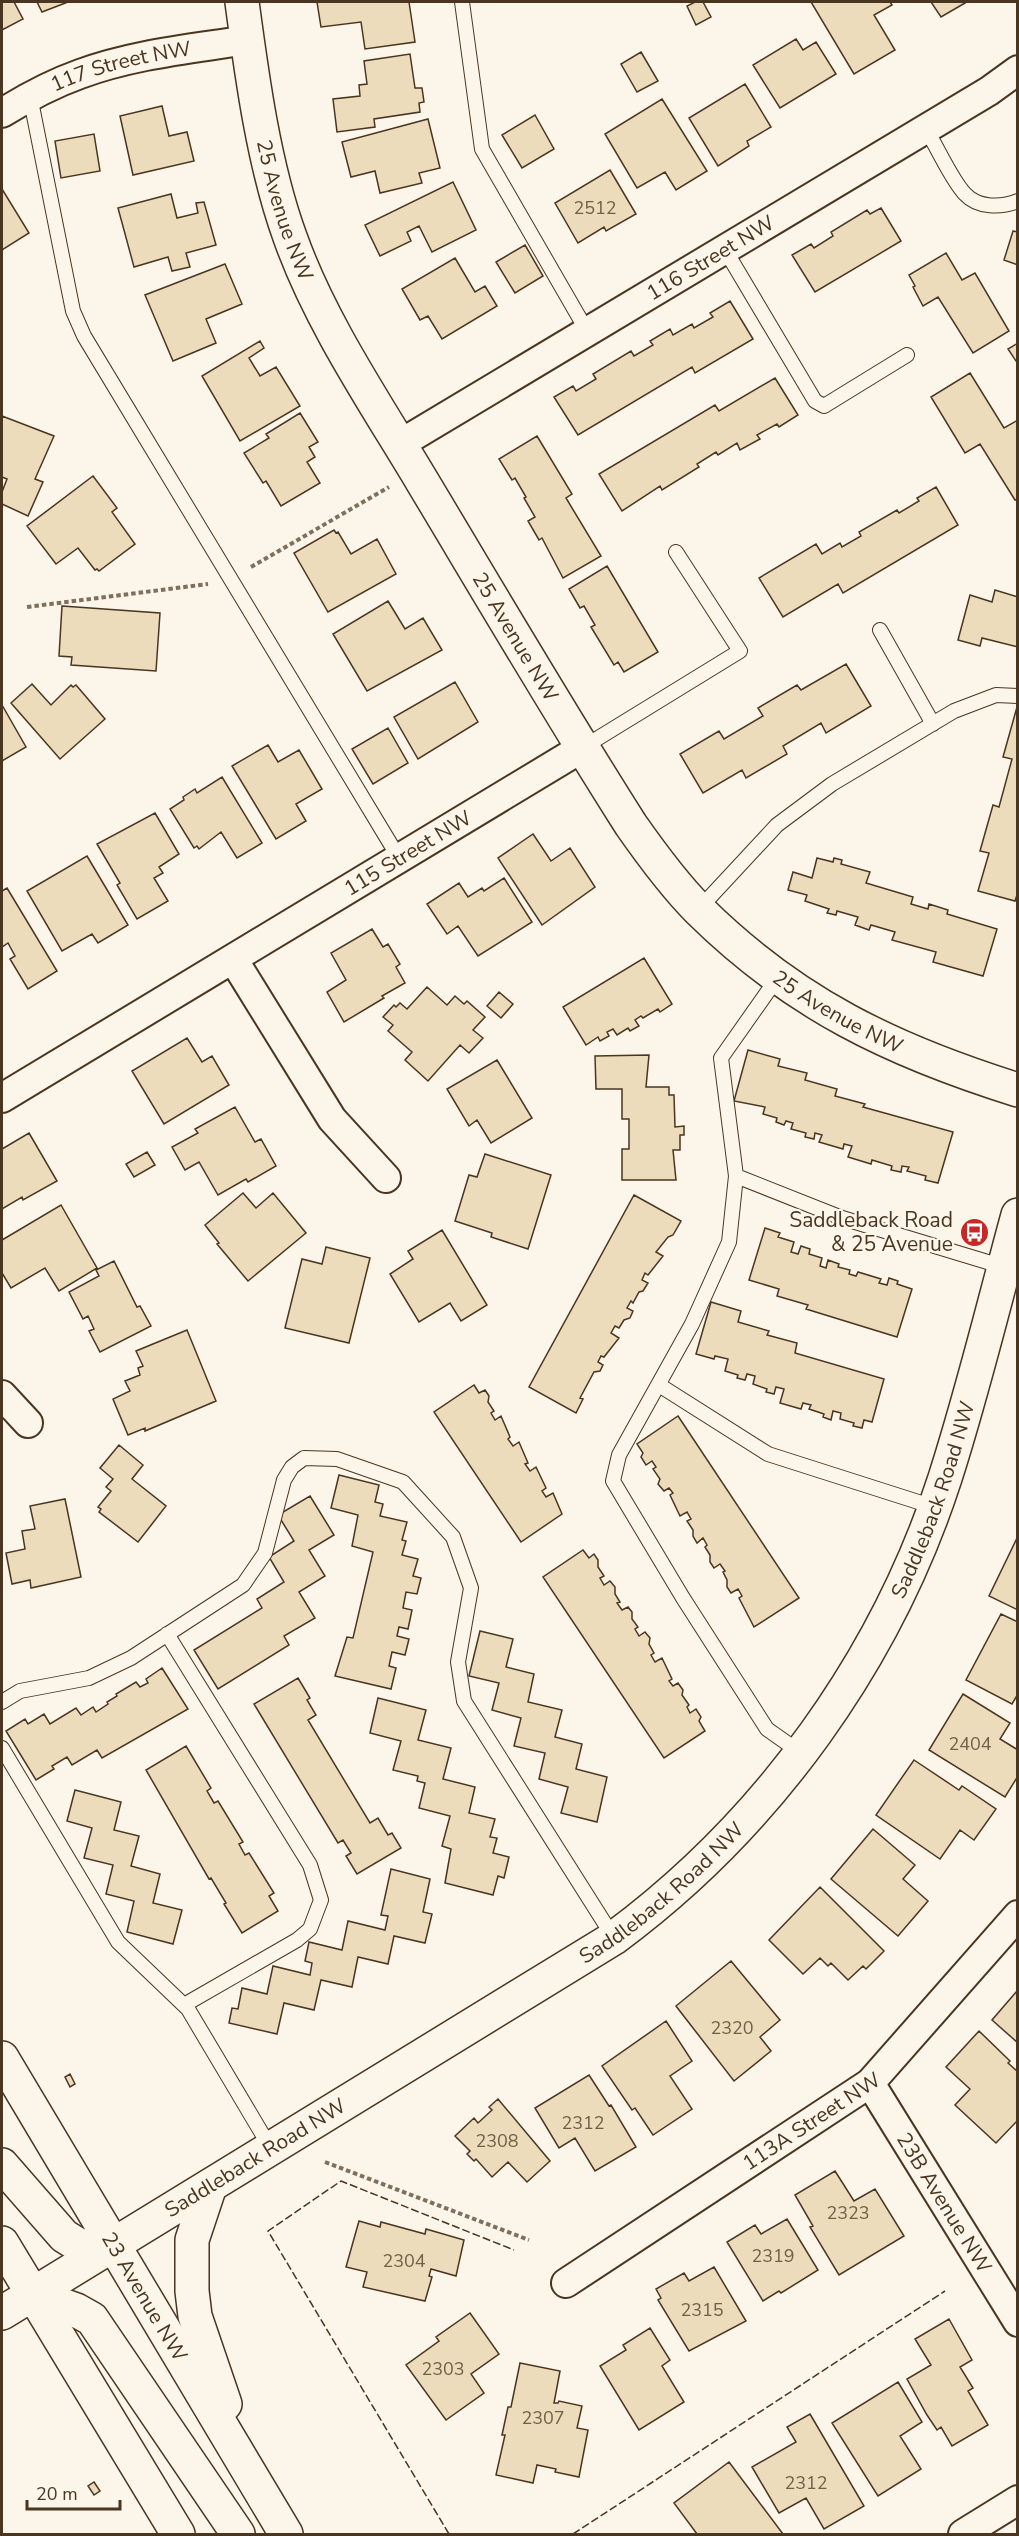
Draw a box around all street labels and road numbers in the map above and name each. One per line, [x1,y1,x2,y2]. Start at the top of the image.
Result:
street label: 117 Street NW [46,34,193,98]
street label: 25 Avenue NW [250,137,320,285]
street label: 116 Street NW [641,209,780,307]
street label: 25 Avenue NW [466,567,565,707]
street label: 115 Street NW [339,804,477,902]
street label: 25 Avenue NW [767,964,908,1060]
street label: Saddleback Road NW [884,1398,981,1603]
street label: Saddleback Road NW [574,1816,750,1970]
street label: 113A Street NW [737,2066,886,2177]
street label: Saddleback Road NW [159,2092,351,2224]
street label: 23B Avenue NW [890,2127,998,2278]
street label: 23 Avenue NW [95,2227,194,2367]

